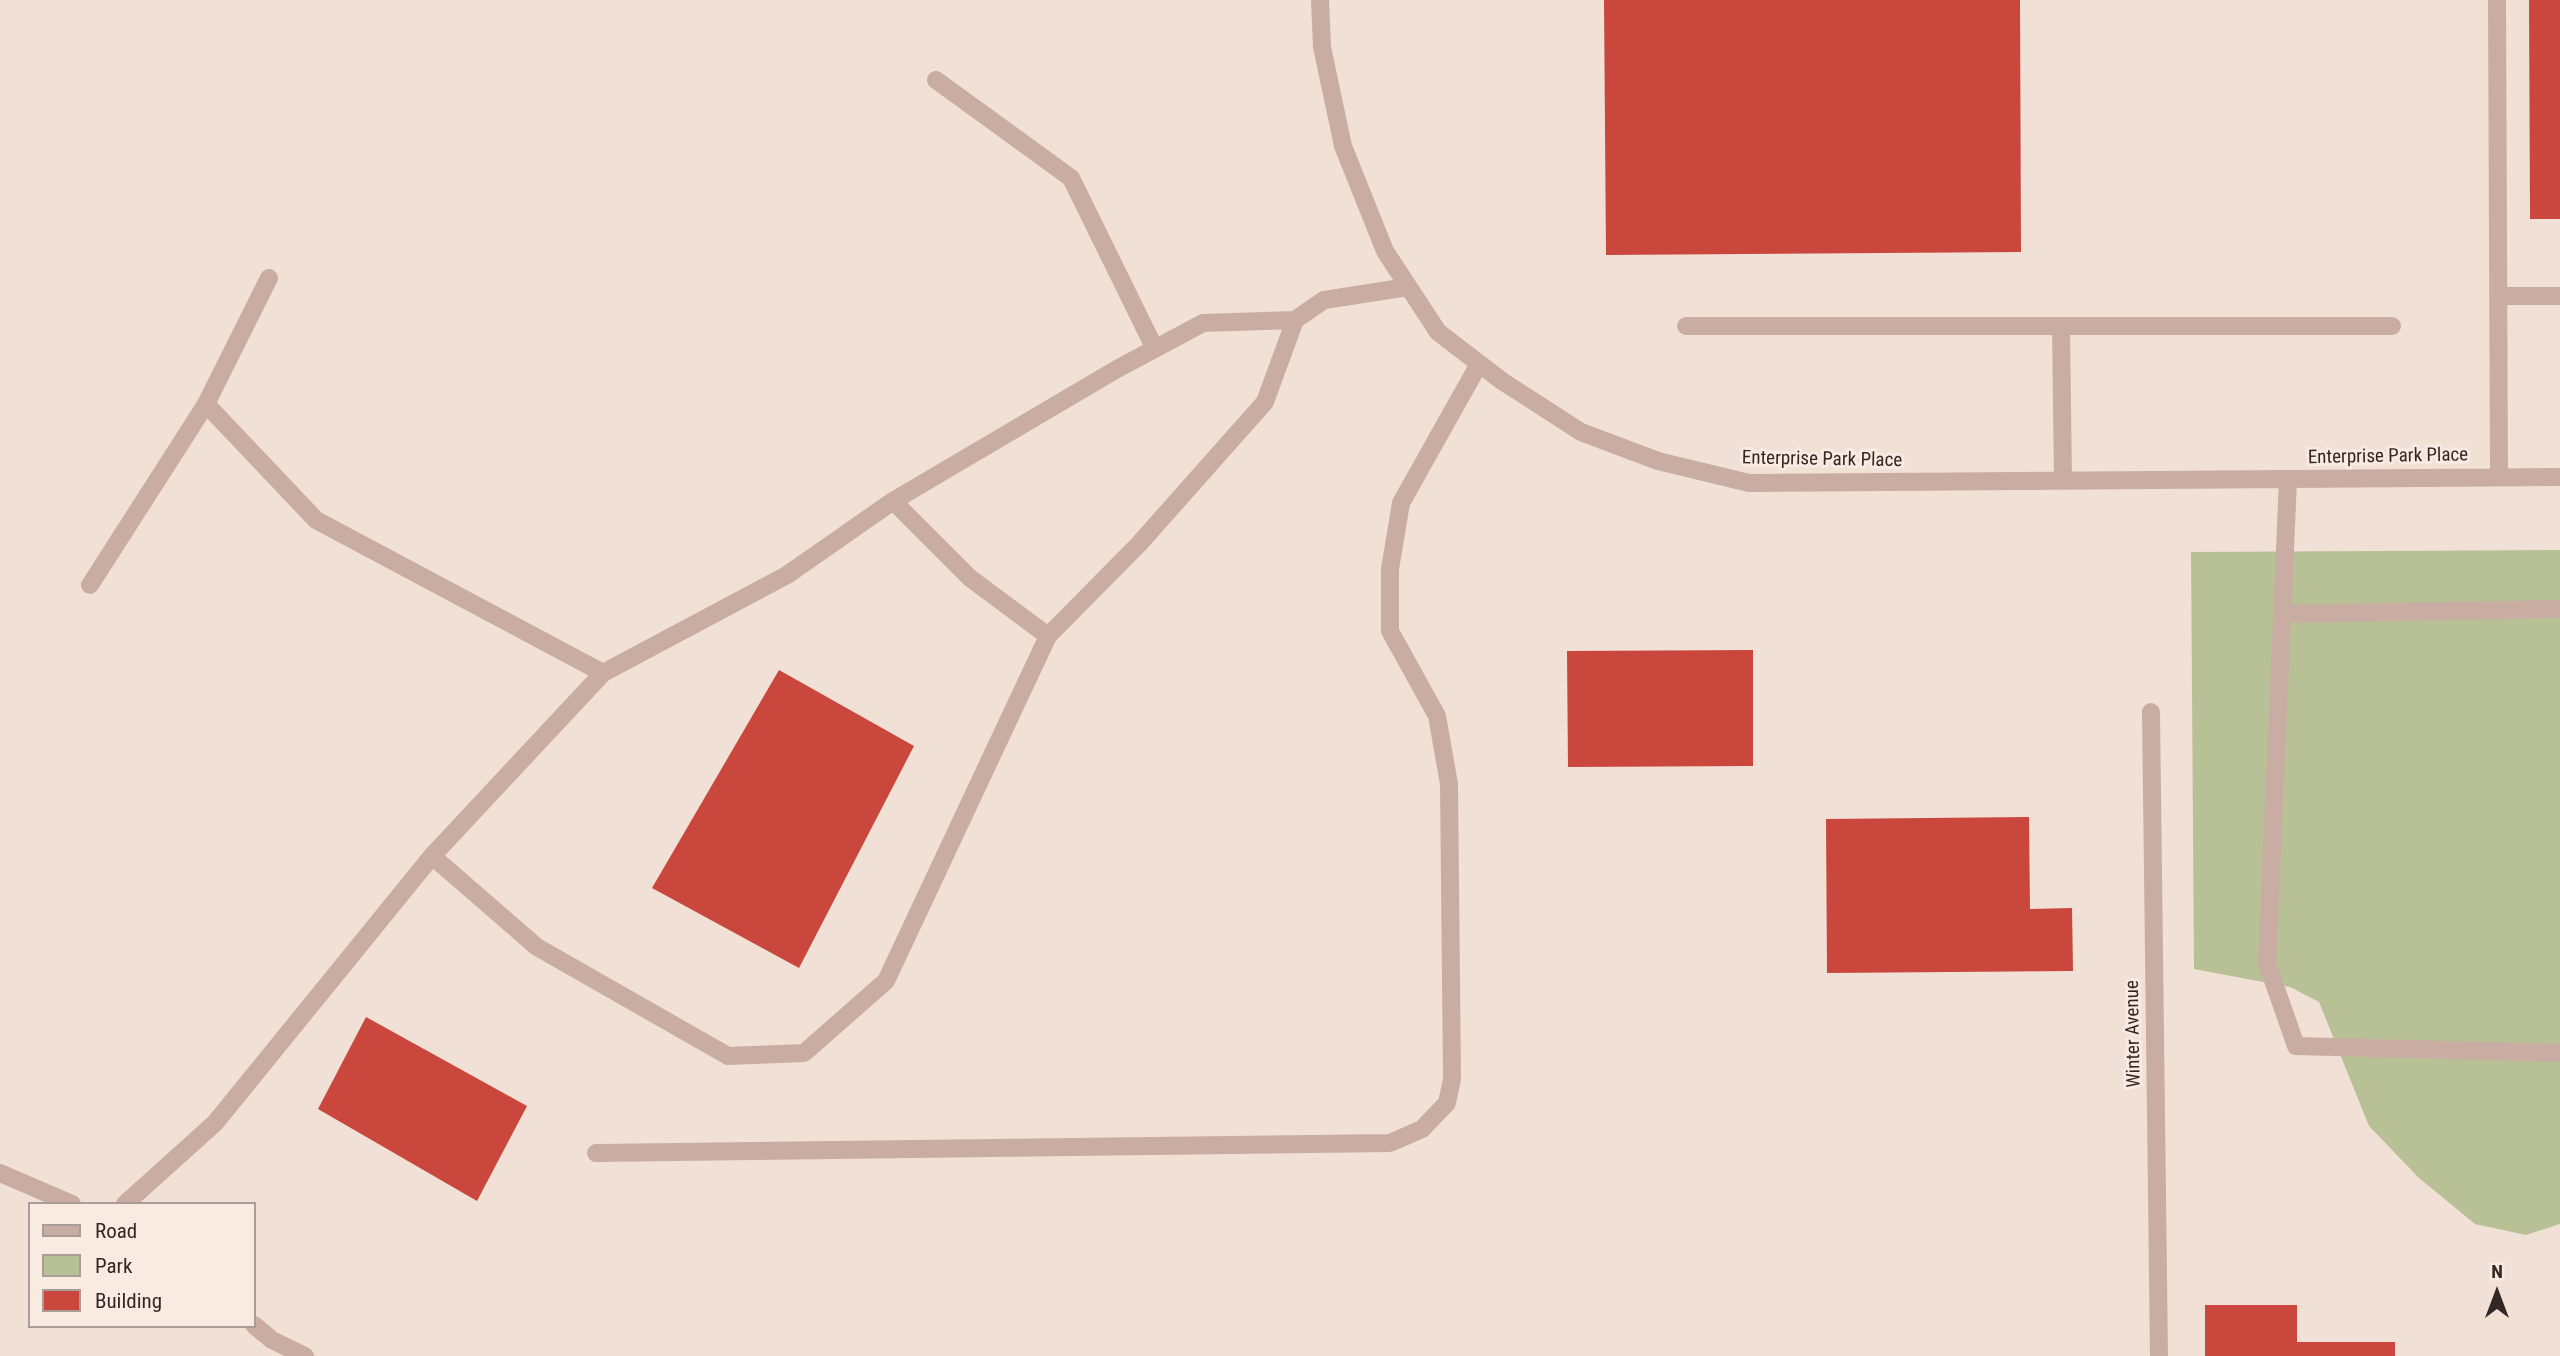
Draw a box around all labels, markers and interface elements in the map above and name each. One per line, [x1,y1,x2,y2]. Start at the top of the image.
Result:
street label: Enterprise Park Place [2308,444,2468,470]
street label: Enterprise Park Place [1742,447,1902,473]
street label: Winter Avenue [2122,980,2146,1088]
legend [28,1202,256,1328]
text: Road [95,1219,137,1243]
text: Park [95,1254,132,1278]
north arrow [2462,1258,2532,1328]
text: N [2491,1260,2503,1283]
text: Building [95,1289,162,1313]

